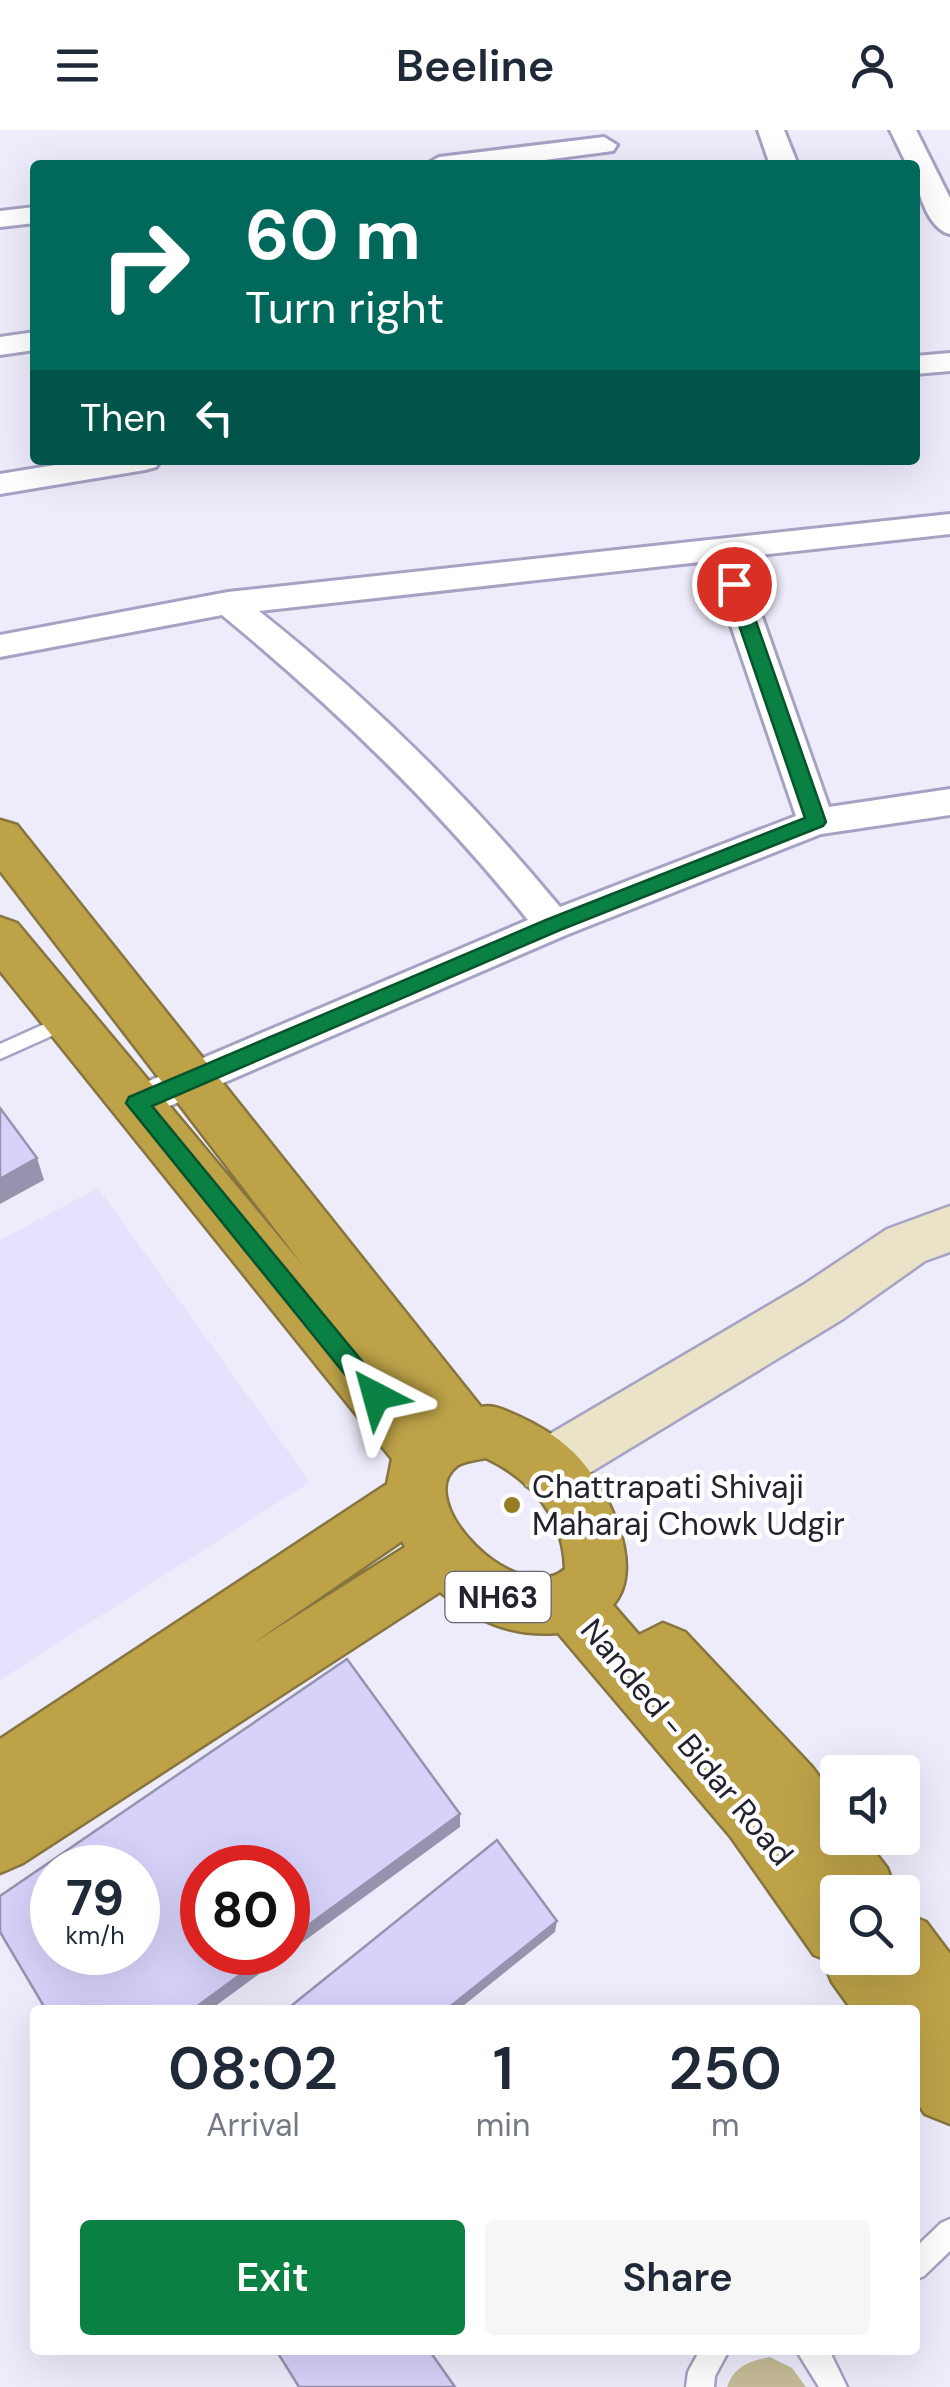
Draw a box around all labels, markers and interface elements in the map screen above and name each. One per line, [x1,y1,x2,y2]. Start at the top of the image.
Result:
text: Beeline [396,36,554,95]
icon: menu [50,38,105,93]
icon: person [845,38,900,93]
text: 60 m [245,190,421,281]
icon: right [80,200,210,330]
text: Turn right [245,278,444,337]
icon: left [187,390,242,445]
text: Then [80,393,167,443]
pin [692,542,777,627]
icon: arrive [707,557,762,612]
position arrow [324,1344,428,1448]
place label: Chattrapati Shivaji Maharaj Chowk Udgir [532,1466,845,1545]
marker: Chattrapati Shivaji Maharaj Chowk Udgir [501,1494,523,1516]
road number: NH63 [446,1572,550,1622]
street label: Nanded - Bidar Road [571,1610,803,1874]
map controls [820,1755,920,1975]
button: sound [820,1755,920,1855]
speed limit sign: 80 [180,1845,310,1975]
text: 79 [66,1865,124,1931]
button: search [820,1875,920,1975]
text: km/h [65,1919,125,1952]
text: 08:02 [168,2029,338,2108]
text: 1 [493,2029,514,2108]
text: 250 [668,2029,782,2108]
text: Arrival [206,2104,300,2146]
text: min [476,2104,530,2146]
text: m [711,2104,739,2146]
button: Exit [80,2220,465,2335]
button: Share [485,2220,870,2335]

